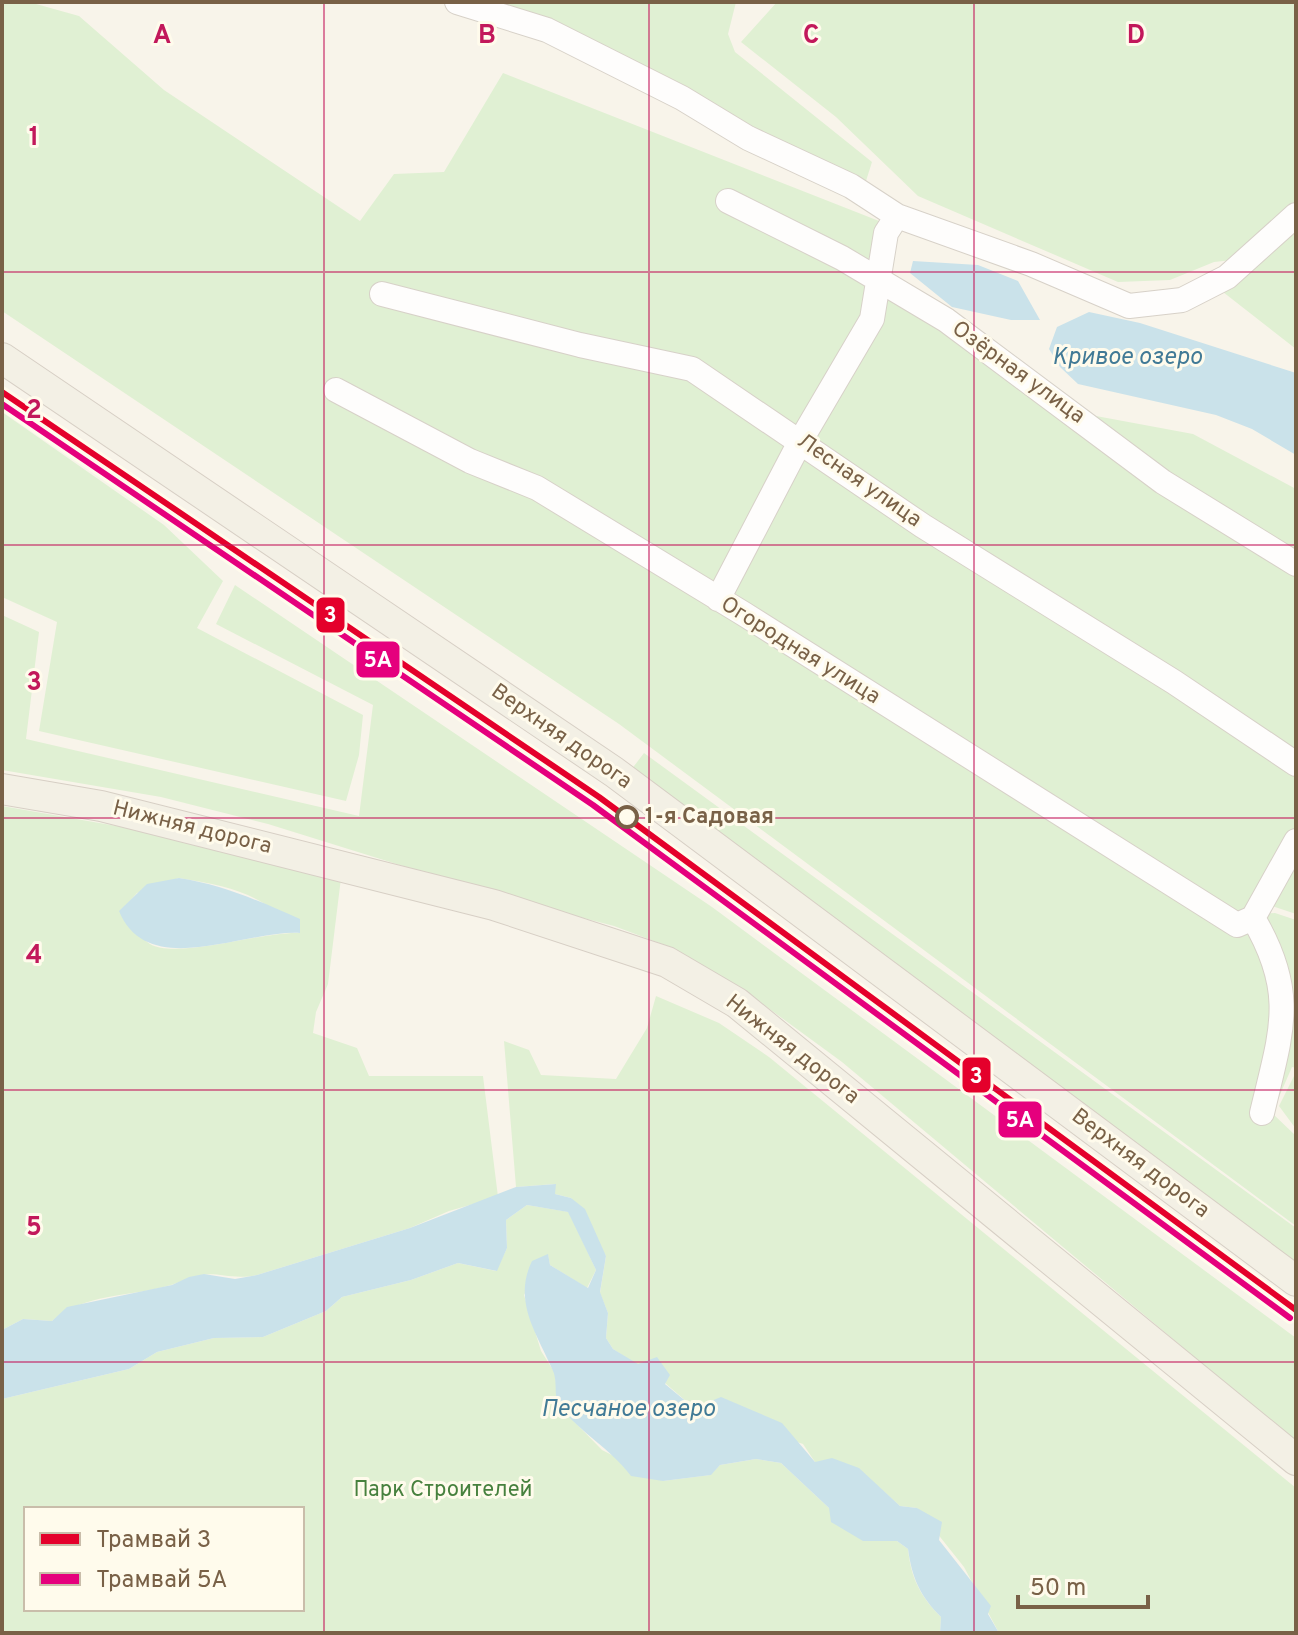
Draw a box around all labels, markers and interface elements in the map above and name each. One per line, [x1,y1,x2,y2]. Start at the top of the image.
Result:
text: A [153,20,171,53]
text: B [478,20,496,53]
text: C [803,20,819,53]
text: D [1127,20,1145,53]
text: 1 [29,122,39,155]
street label: Озёрная улица [946,316,1090,430]
water label: Кривое озеро [1052,343,1202,373]
text: 2 [26,395,42,428]
street label: Лесная улица [792,428,926,534]
street label: Огородная улица [715,591,885,711]
line badge: 3 [315,596,346,634]
text: 3 [323,603,337,630]
line badge: 5А [355,640,401,679]
text: 5А [364,648,393,675]
text: 3 [26,667,42,700]
street label: Верхняя дорога [485,678,637,796]
street label: Нижняя дорога [110,795,274,861]
place label: 1-я Садовая [645,804,774,831]
marker: 1-я Садовая [616,806,638,828]
text: 4 [26,940,42,973]
street label: Нижняя дорога [720,989,864,1111]
line badge: 3 [961,1056,992,1094]
text: 3 [969,1064,983,1091]
line badge: 5А [997,1100,1043,1139]
street label: Верхняя дорога [1066,1103,1214,1225]
text: 5А [1006,1108,1035,1135]
text: 5 [26,1212,42,1245]
water label: Песчаное озеро [541,1395,715,1425]
park label: Парк Строителей [353,1477,533,1504]
legend [24,1507,304,1611]
text: Трамвай 3 [96,1526,211,1556]
scale bar [1018,1559,1148,1609]
text: Трамвай 5А [96,1566,228,1596]
text: 50 m [1030,1574,1086,1604]

